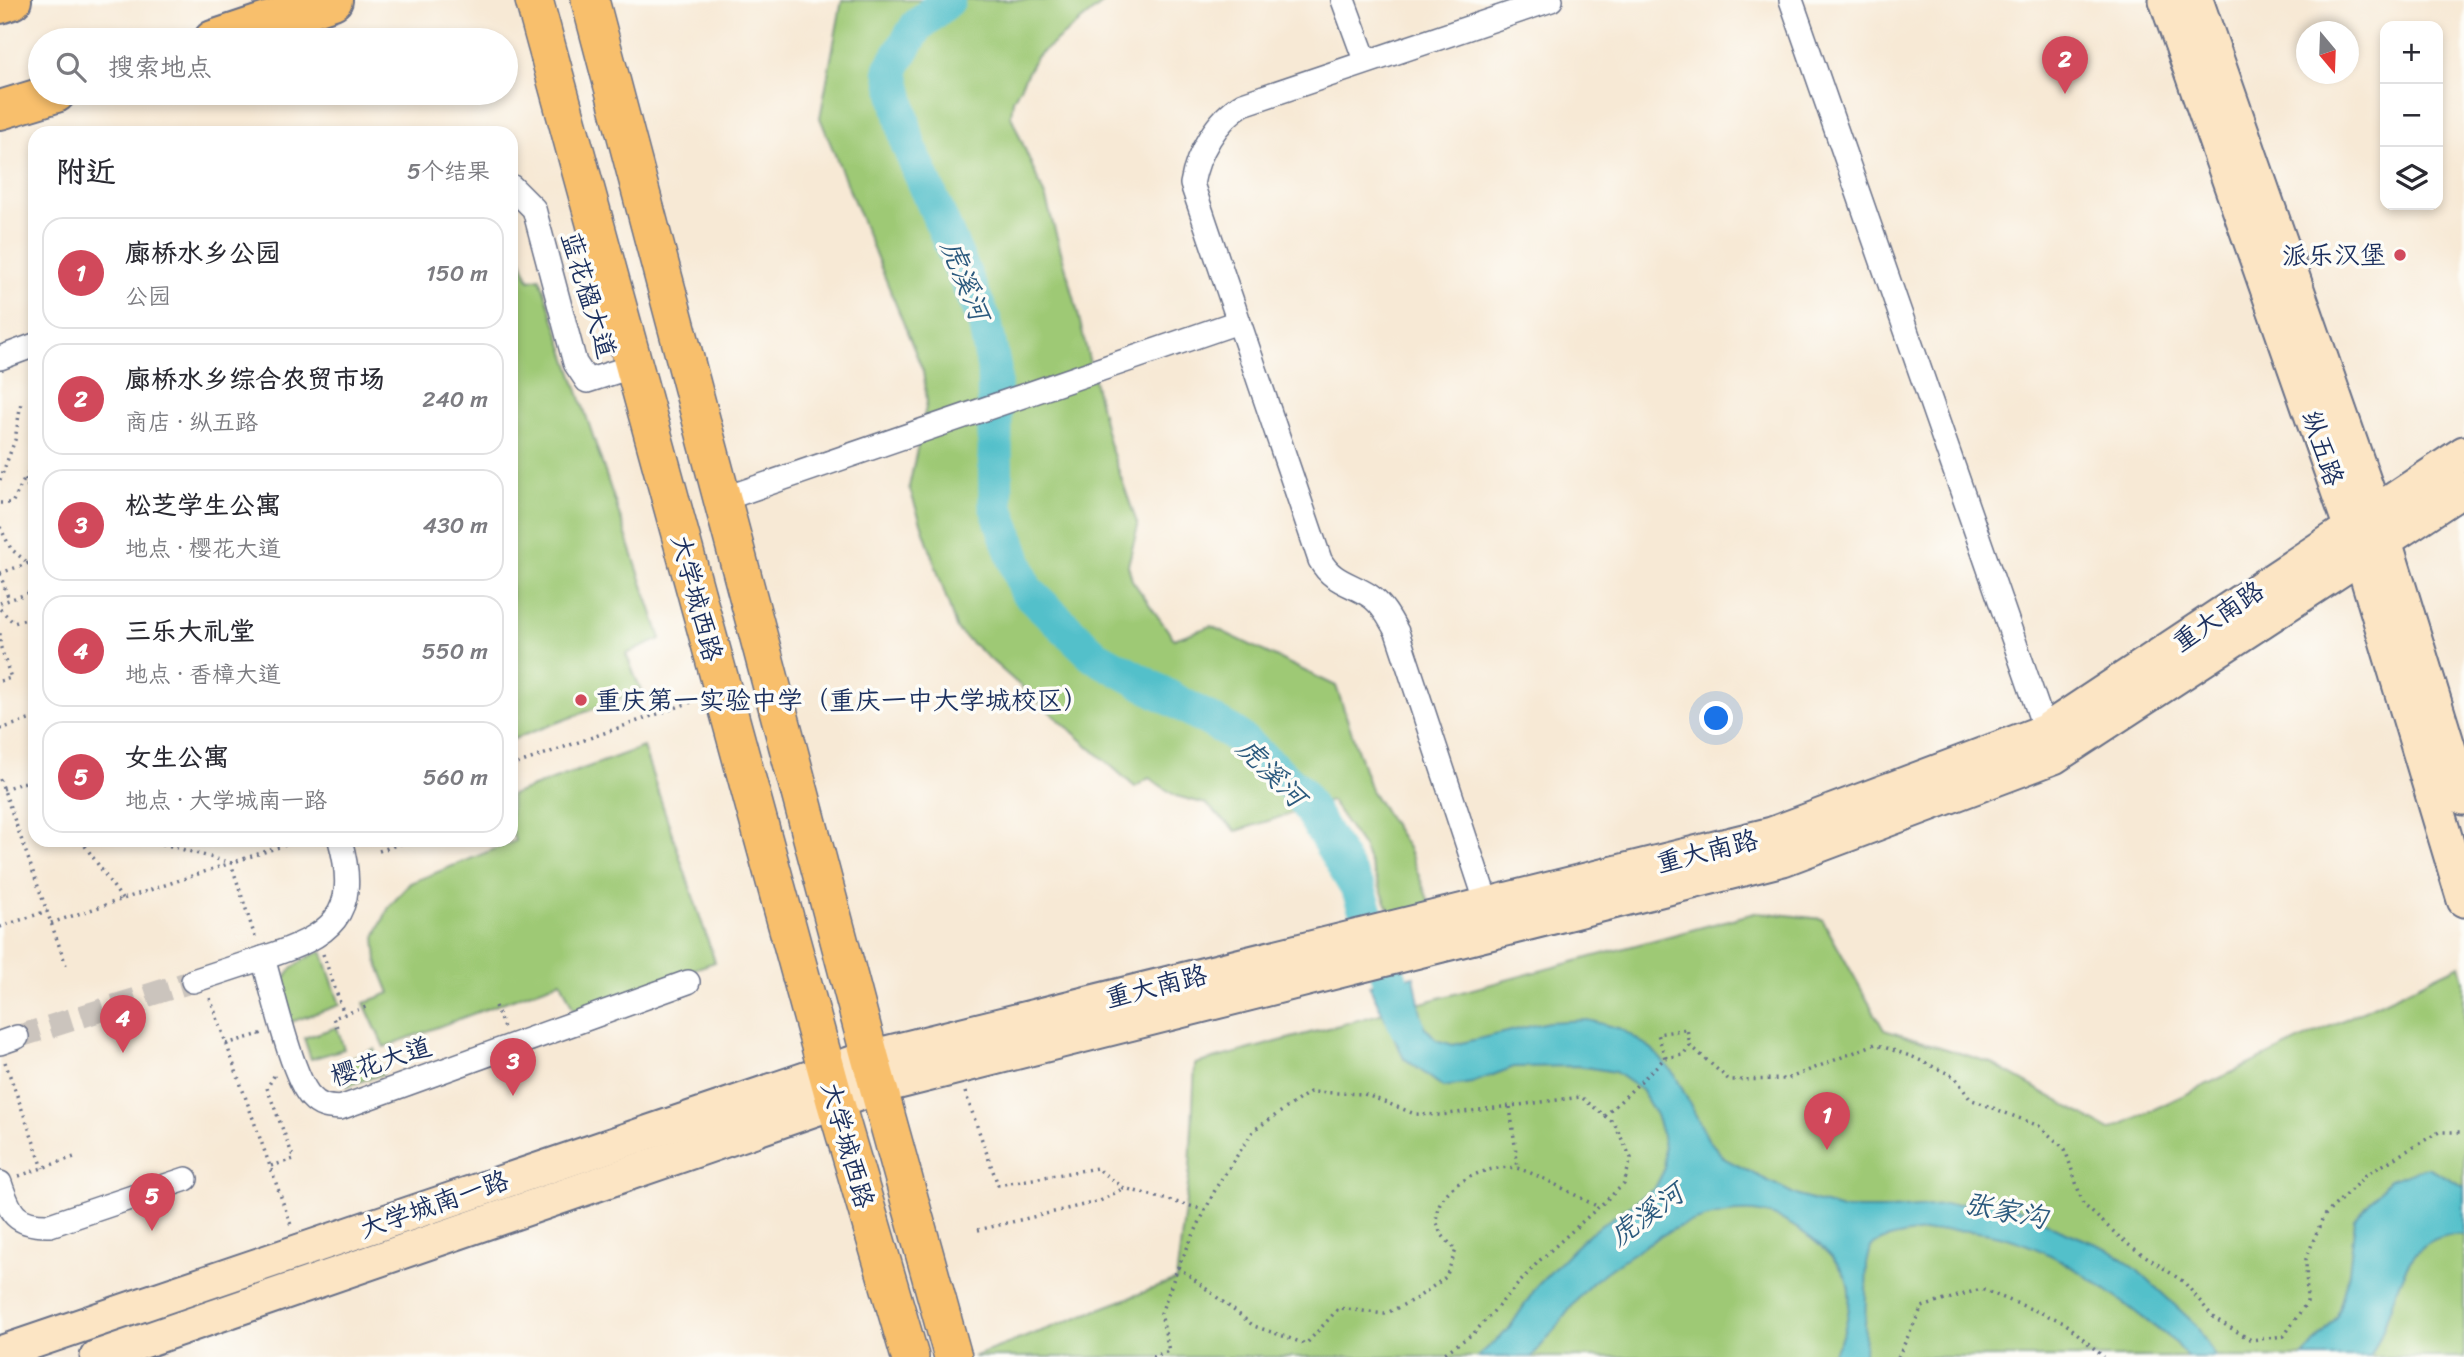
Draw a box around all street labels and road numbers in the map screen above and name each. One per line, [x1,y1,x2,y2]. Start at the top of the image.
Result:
street label: 蓝花楹大道 [548,226,630,364]
street label: 纵五路 [2289,404,2357,492]
street label: 大学城西路 [658,529,736,667]
street label: 重大南路 [2162,568,2274,664]
street label: 重大南路 [1651,816,1763,886]
street label: 重大南路 [1100,951,1212,1021]
street label: 樱花大道 [324,1023,438,1099]
street label: 大学城西路 [808,1076,888,1214]
street label: 大学城南一路 [353,1157,515,1251]

